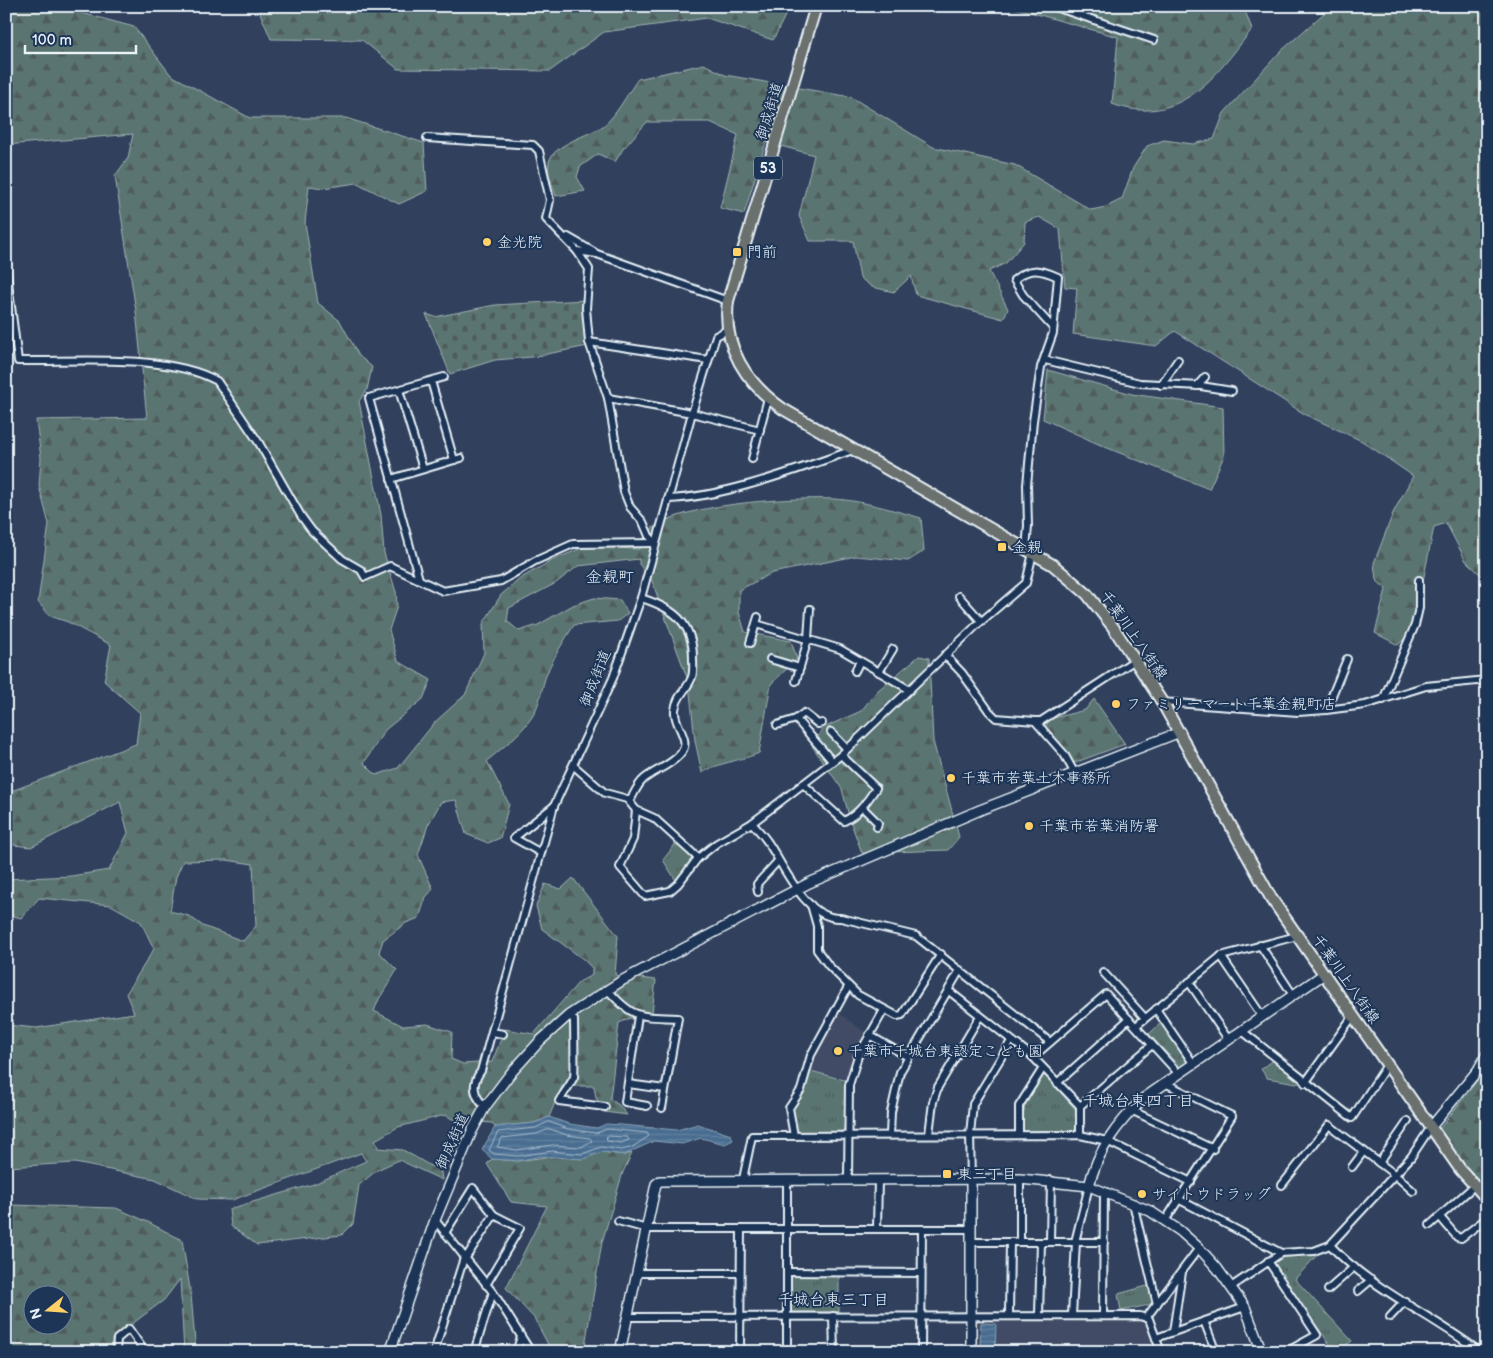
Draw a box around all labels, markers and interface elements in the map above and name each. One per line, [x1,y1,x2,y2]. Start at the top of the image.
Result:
scale bar [25,22,136,54]
text: 100 m [32,31,72,50]
street label: 御成街道 [752,80,787,143]
road number: 53 [754,156,782,180]
place label: 金光院 [497,233,542,252]
marker: 金光院 [481,236,493,248]
place label: 門前 [747,243,777,262]
marker: 門前 [731,246,743,258]
place label: 金親 [1012,538,1042,557]
marker: 金親 [996,541,1008,553]
district label: 金親町 [586,568,634,587]
street label: 千葉川上八街線 [1096,587,1171,684]
street label: 御成街道 [575,647,616,710]
place label: ファミリーマート千葉金親町店 [1126,695,1336,714]
marker: ファミリーマート千葉金親町店 [1110,698,1122,710]
place label: 千葉市若葉土木事務所 [961,769,1111,788]
marker: 千葉市若葉土木事務所 [945,772,957,784]
place label: 千葉市若葉消防署 [1039,817,1159,836]
marker: 千葉市若葉消防署 [1023,820,1035,832]
street label: 千葉川上八街線 [1308,931,1383,1028]
place label: 千葉市千城台東認定こども園 [848,1042,1043,1061]
marker: 千葉市千城台東認定こども園 [832,1045,844,1057]
district label: 千城台東四丁目 [1082,1092,1194,1111]
street label: 御成街道 [432,1110,473,1172]
place label: 東三丁目 [957,1165,1017,1184]
marker: 東三丁目 [941,1168,953,1180]
place label: サイトウドラッグ [1152,1185,1271,1204]
marker: サイトウドラッグ [1136,1188,1148,1200]
north arrow [22,1286,72,1336]
district label: 千城台東三丁目 [777,1291,889,1310]
text: N [26,1306,46,1321]

